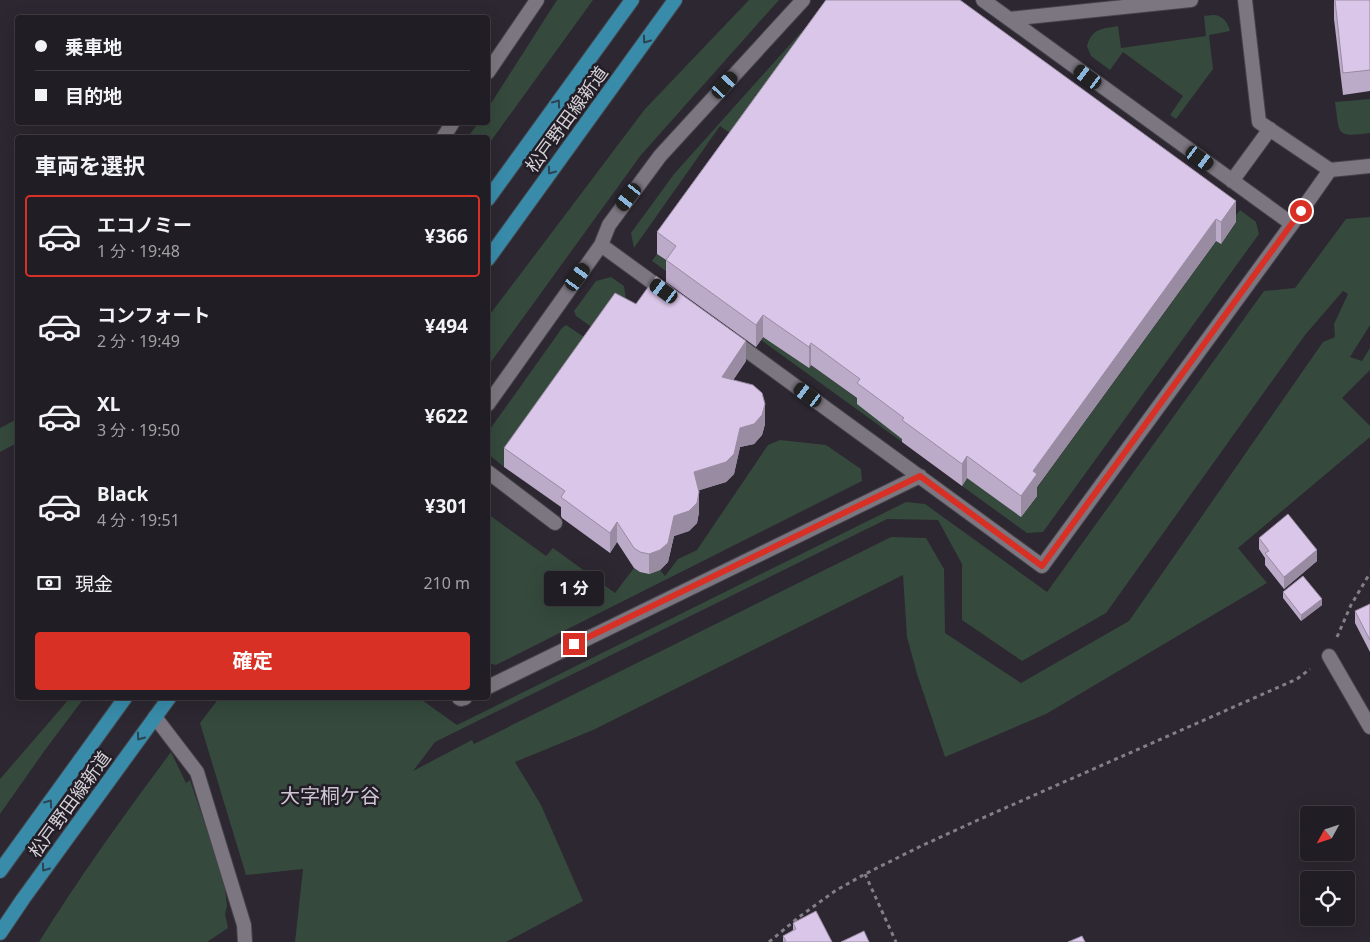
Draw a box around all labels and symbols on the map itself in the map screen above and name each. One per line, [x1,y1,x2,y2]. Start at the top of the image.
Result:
one-way arrow [643,34,652,43]
street label: 松戸野田線新道 [519,61,613,177]
car [1071,62,1104,92]
car [709,69,740,101]
one-way arrow [551,99,560,109]
car [1183,143,1216,173]
one-way arrow [548,165,557,175]
car [613,181,644,213]
route start [1290,200,1312,222]
car [563,260,592,294]
car [647,276,680,306]
car [791,380,824,410]
callout: 1 分 [544,572,604,606]
route end [563,633,585,655]
one-way arrow [137,731,146,741]
street label: 松戸野田線新道 [22,746,116,862]
district label: 大字桐ケ谷 [280,782,380,809]
one-way arrow [43,799,52,809]
north arrow [1300,806,1355,861]
one-way arrow [42,863,51,872]

